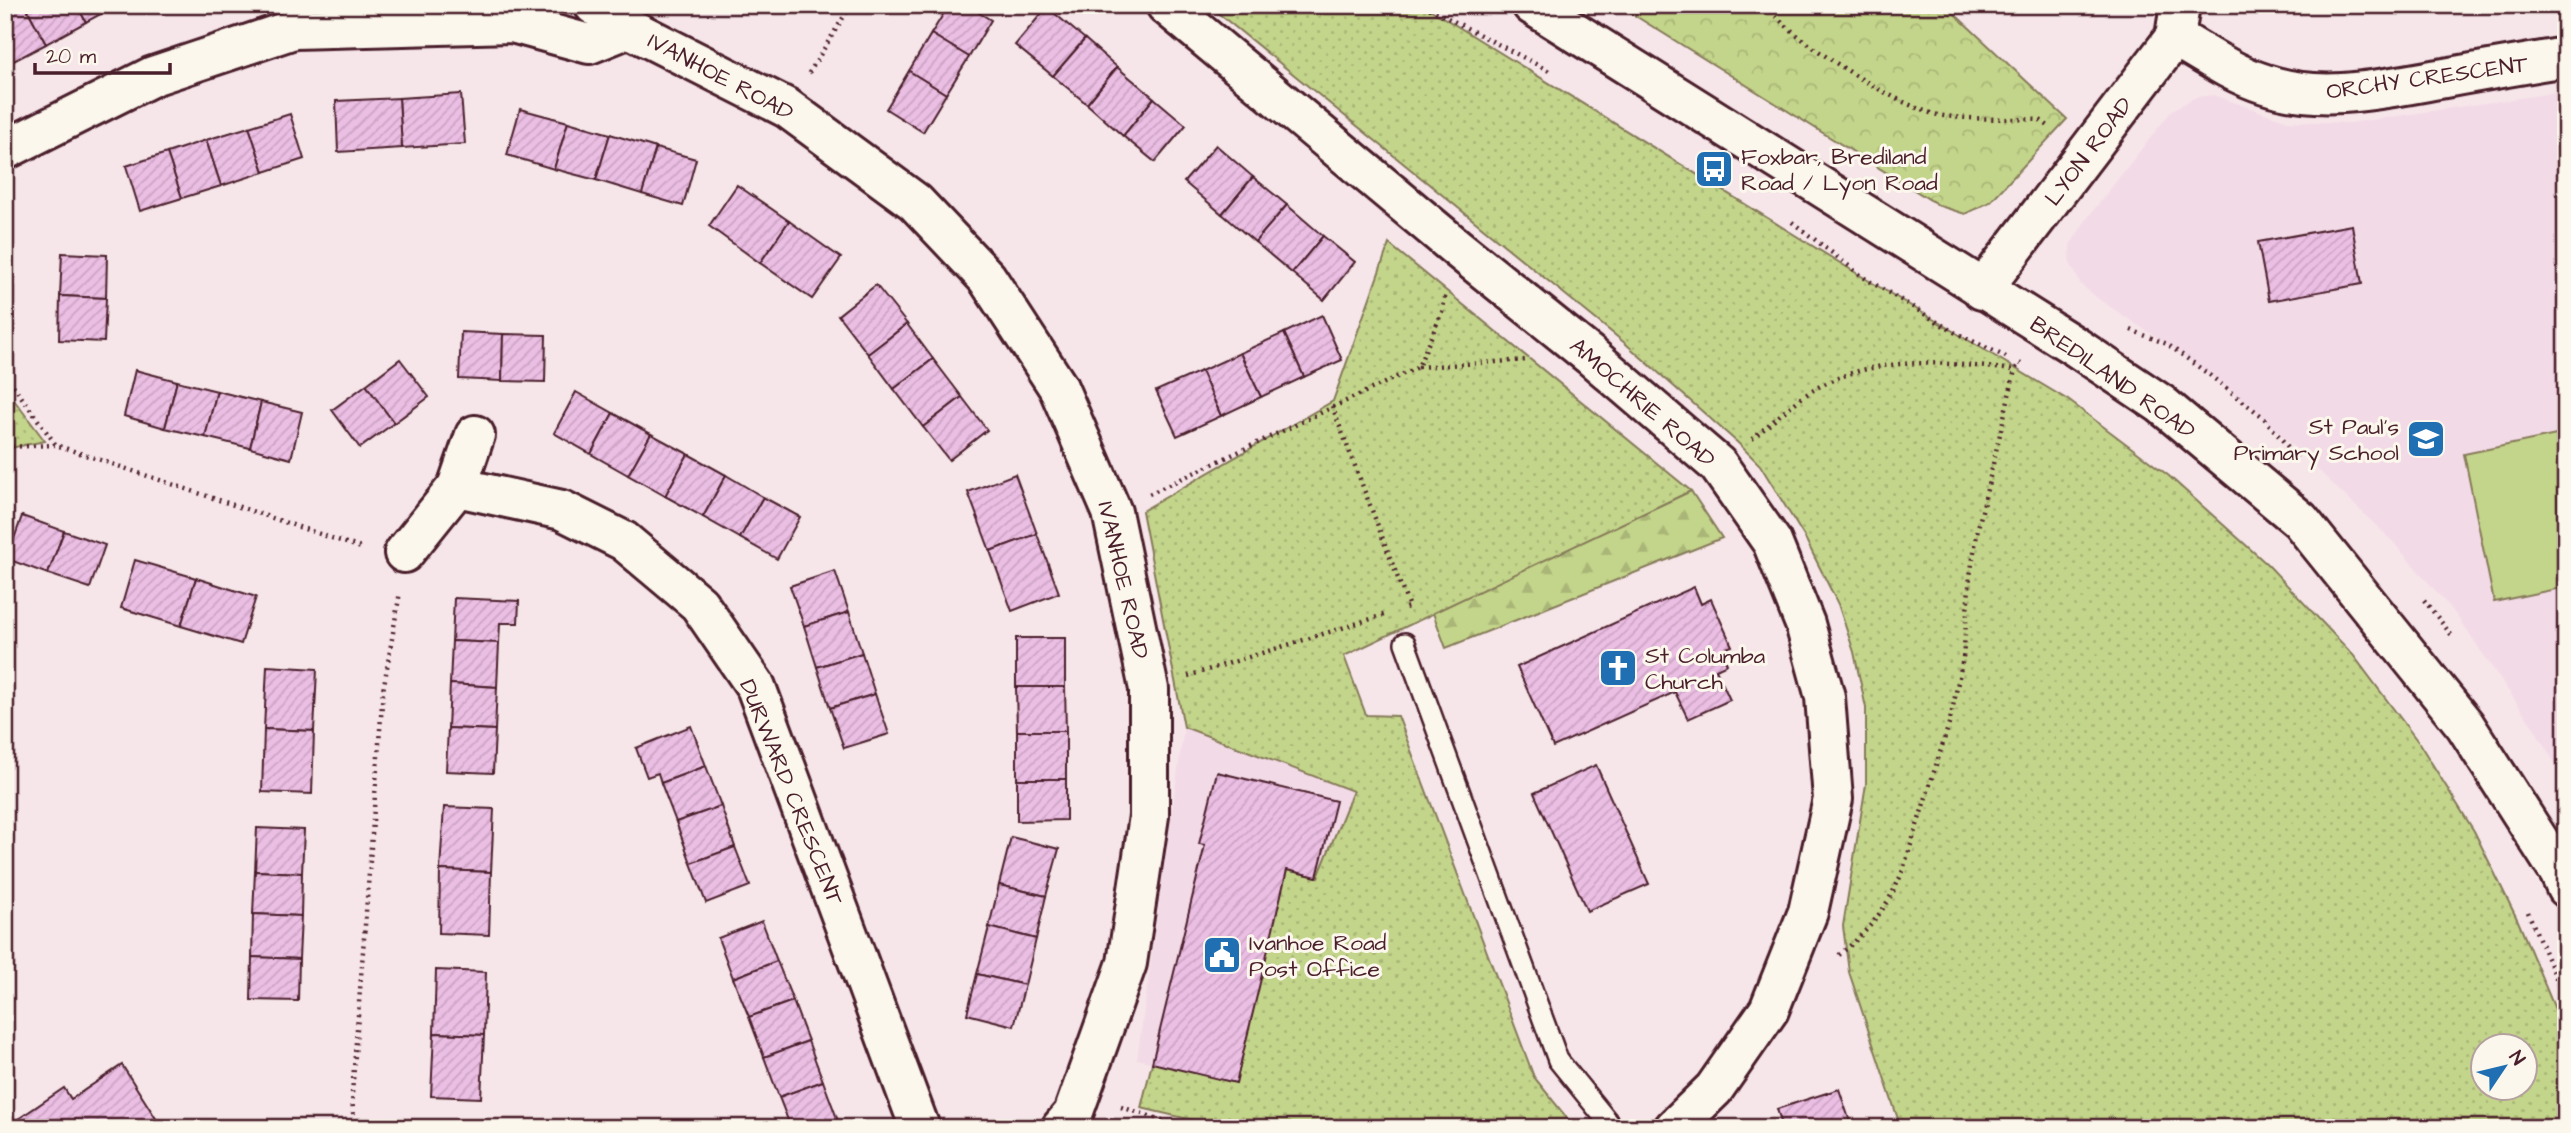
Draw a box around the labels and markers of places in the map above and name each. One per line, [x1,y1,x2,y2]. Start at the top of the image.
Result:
place label: Foxbar, Brediland Road / Lyon Road [1741,141,1938,200]
bus stop icon: Foxbar, Brediland Road / Lyon Road [1693,148,1735,190]
place label: St Paul's Primary School [2234,411,2399,470]
school or university icon: St Paul's Primary School [2405,418,2447,460]
place label: St Columba Church [1645,640,1766,698]
church icon: St Columba Church [1597,647,1639,689]
place label: Ivanhoe Road Post Office [1249,927,1387,985]
public building icon: Ivanhoe Road Post Office [1201,934,1243,976]

